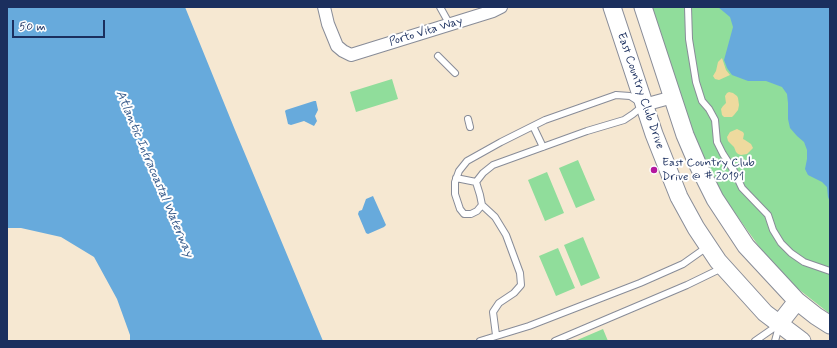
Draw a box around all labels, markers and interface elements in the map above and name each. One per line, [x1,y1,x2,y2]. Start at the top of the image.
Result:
scale bar [14,12,107,38]
street label: Porto Vita Way [388,14,464,50]
text: 50 m [19,19,46,35]
street label: East Country Club Drive [613,31,667,151]
water label: Atlantic Intracoastal Waterway [112,88,196,260]
place label: East Country Club Drive @ # 20191 [662,156,755,184]
marker: East Country Club Drive @ # 20191 [649,165,659,175]

